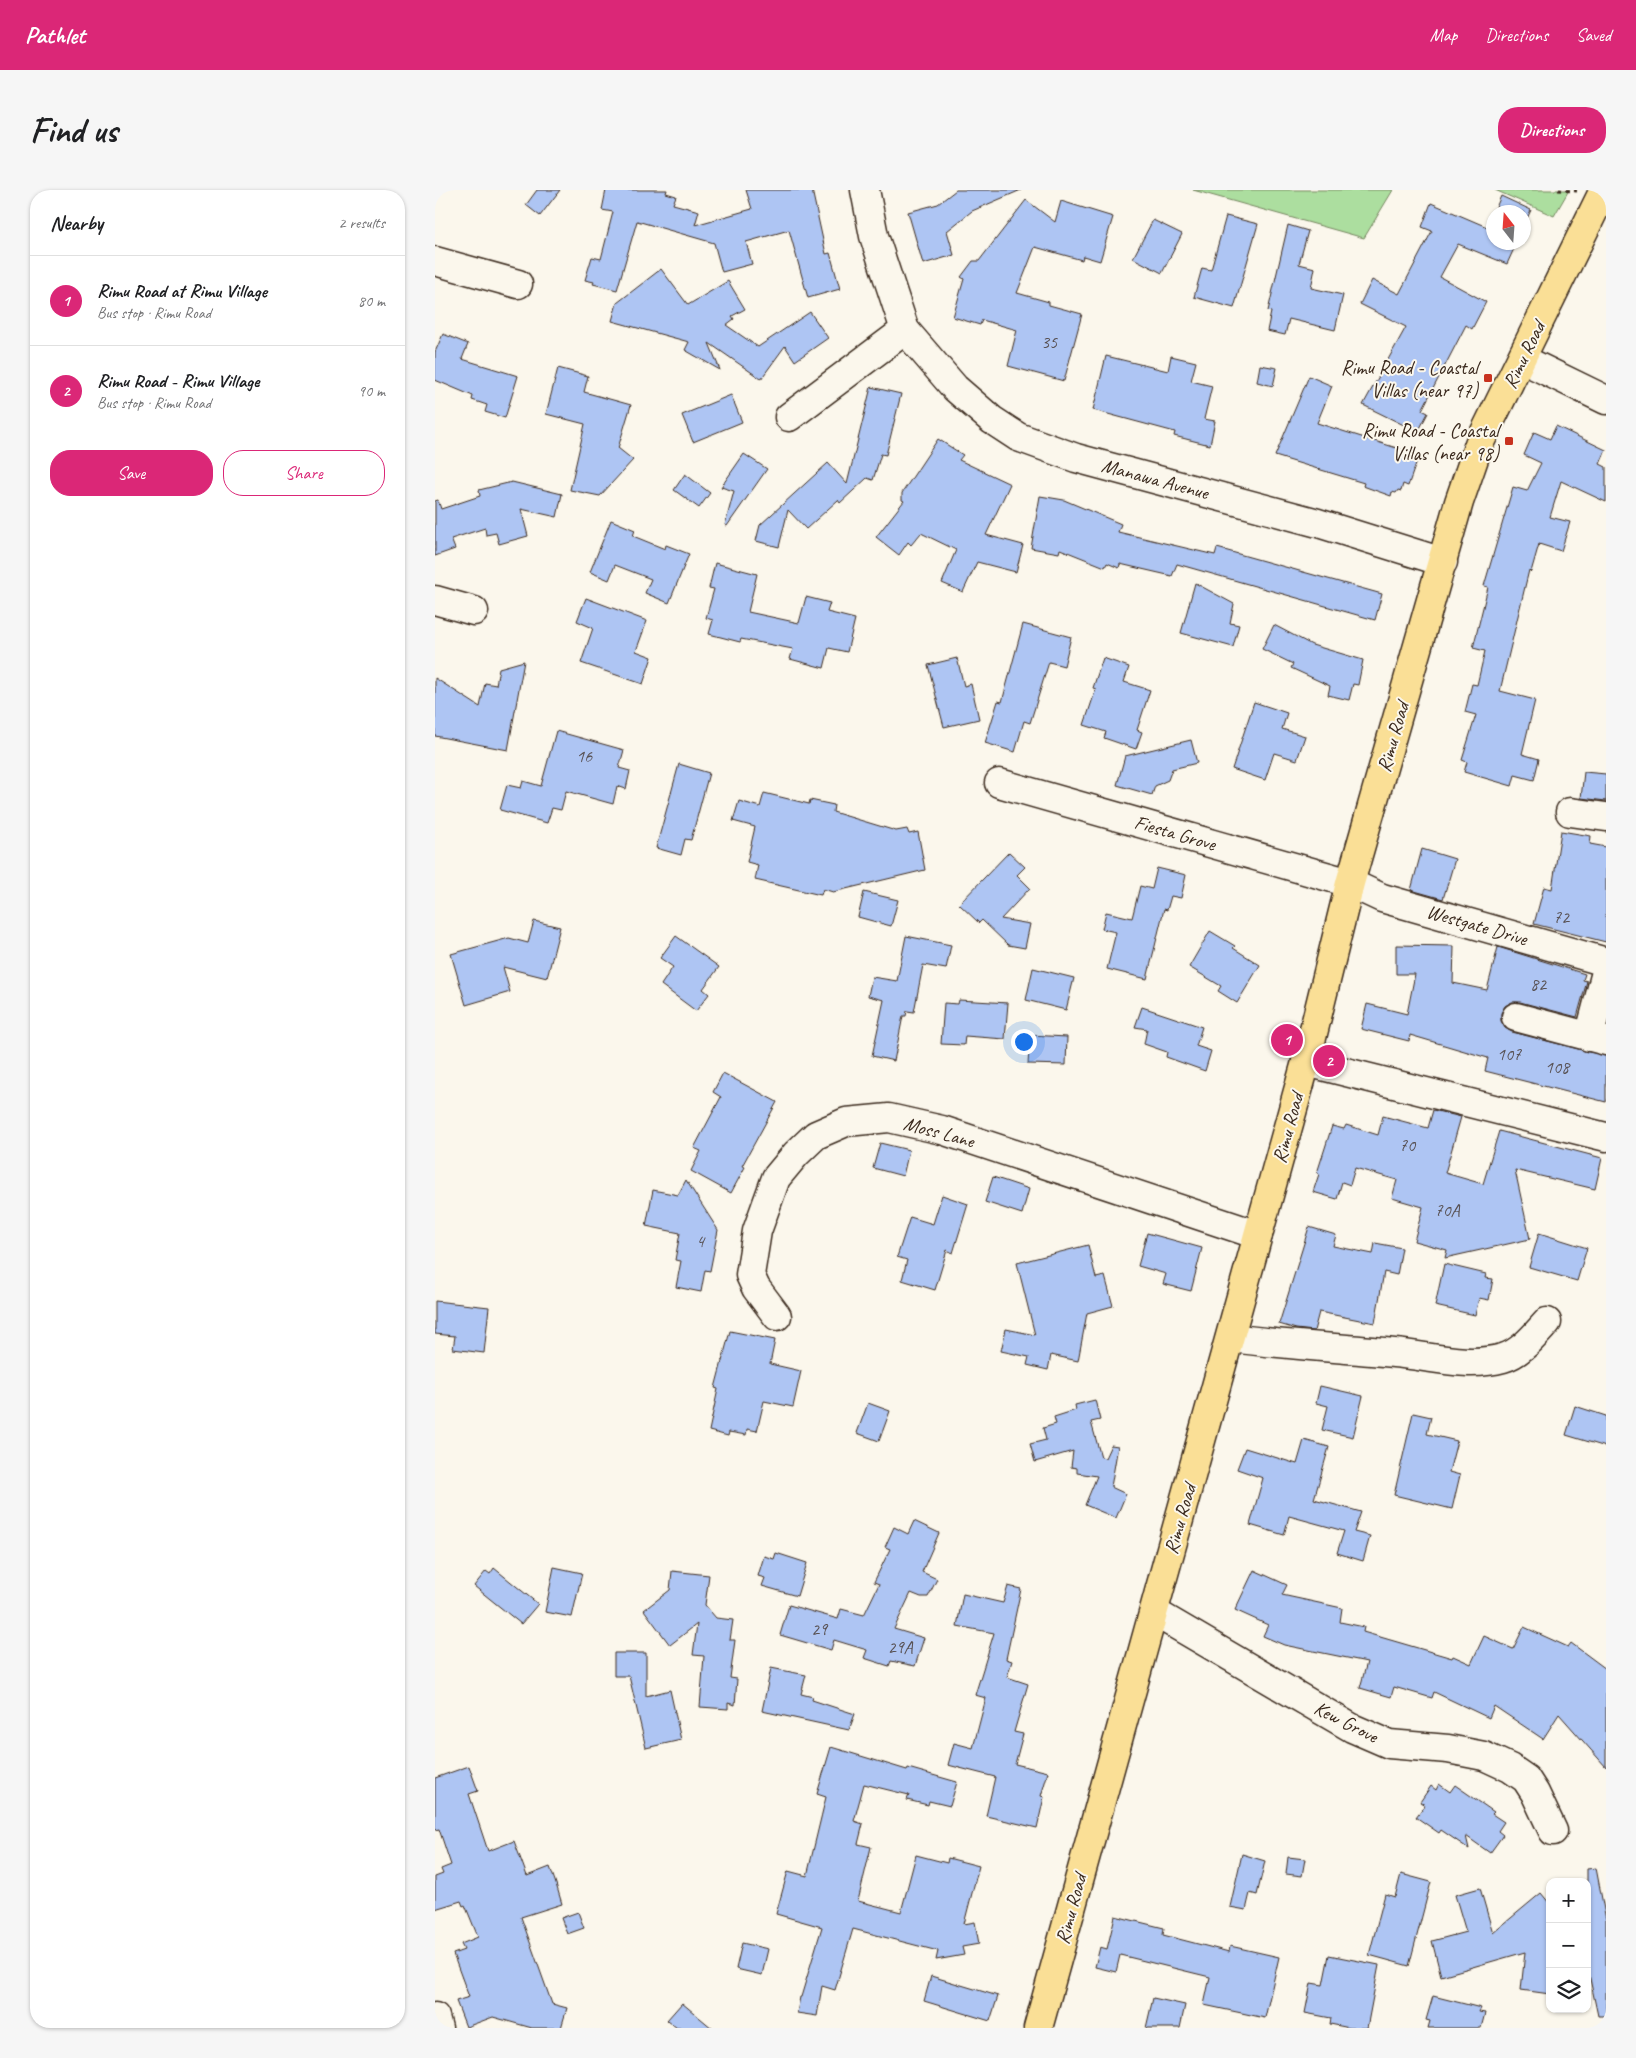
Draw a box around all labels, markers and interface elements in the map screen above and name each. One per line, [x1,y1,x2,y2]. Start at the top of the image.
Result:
text: Pathlet [25,20,85,50]
text: Map [1430,24,1457,46]
text: Directions [1485,24,1548,46]
text: Saved [1576,24,1611,46]
button: Directions [1498,107,1606,153]
text: Find us [30,108,117,153]
north arrow [1486,205,1531,250]
text: Nearby [50,210,103,236]
text: 2 results [338,213,385,233]
text: Rimu Road at Rimu Village [97,279,267,303]
text: 1 [62,291,70,311]
text: 80 m [358,291,385,311]
text: Bus stop · Rimu Road [97,303,211,323]
street label: Rimu Road [1497,315,1552,393]
house number: 35 [1041,331,1058,353]
place label: Rimu Road - Coastal Villas (near 97) [1341,355,1482,403]
text: Rimu Road - Rimu Village [97,369,259,393]
marker: Rimu Road - Coastal Villas (near 97) [1482,372,1494,384]
text: 2 [62,381,70,401]
text: 90 m [358,381,385,401]
text: Bus stop · Rimu Road [97,393,211,413]
place label: Rimu Road - Coastal Villas (near 98) [1362,418,1503,466]
marker: Rimu Road - Coastal Villas (near 98) [1503,435,1515,447]
button: Save [50,450,213,496]
button: Share [223,450,385,496]
street label: Manawa Avenue [1099,453,1213,506]
street label: Rimu Road [1371,696,1416,775]
house number: 16 [576,745,593,767]
street label: Fiesta Grove [1132,810,1220,857]
street label: Westgate Drive [1424,899,1532,952]
house number: 72 [1553,906,1571,928]
house number: 82 [1530,973,1548,995]
pin: 1 [1271,1021,1303,1059]
your location [1011,1029,1037,1055]
pin: 2 [1313,1042,1345,1080]
house number: 107 [1497,1043,1522,1065]
house number: 108 [1545,1056,1571,1078]
street label: Rimu Road [1267,1087,1310,1166]
street label: Moss Lane [901,1111,978,1154]
house number: 70 [1399,1134,1417,1156]
house number: 70A [1434,1199,1461,1221]
house number: 4 [696,1230,706,1252]
street label: Rimu Road [1158,1478,1203,1557]
house number: 29 [811,1618,829,1640]
house number: 29A [887,1636,914,1658]
street label: Kew Grove [1310,1695,1383,1749]
street label: Rimu Road [1050,1868,1093,1947]
map controls [1546,1878,1591,2013]
button: + [1546,1878,1591,1923]
button: − [1546,1923,1591,1968]
button: layers [1546,1968,1591,2013]

